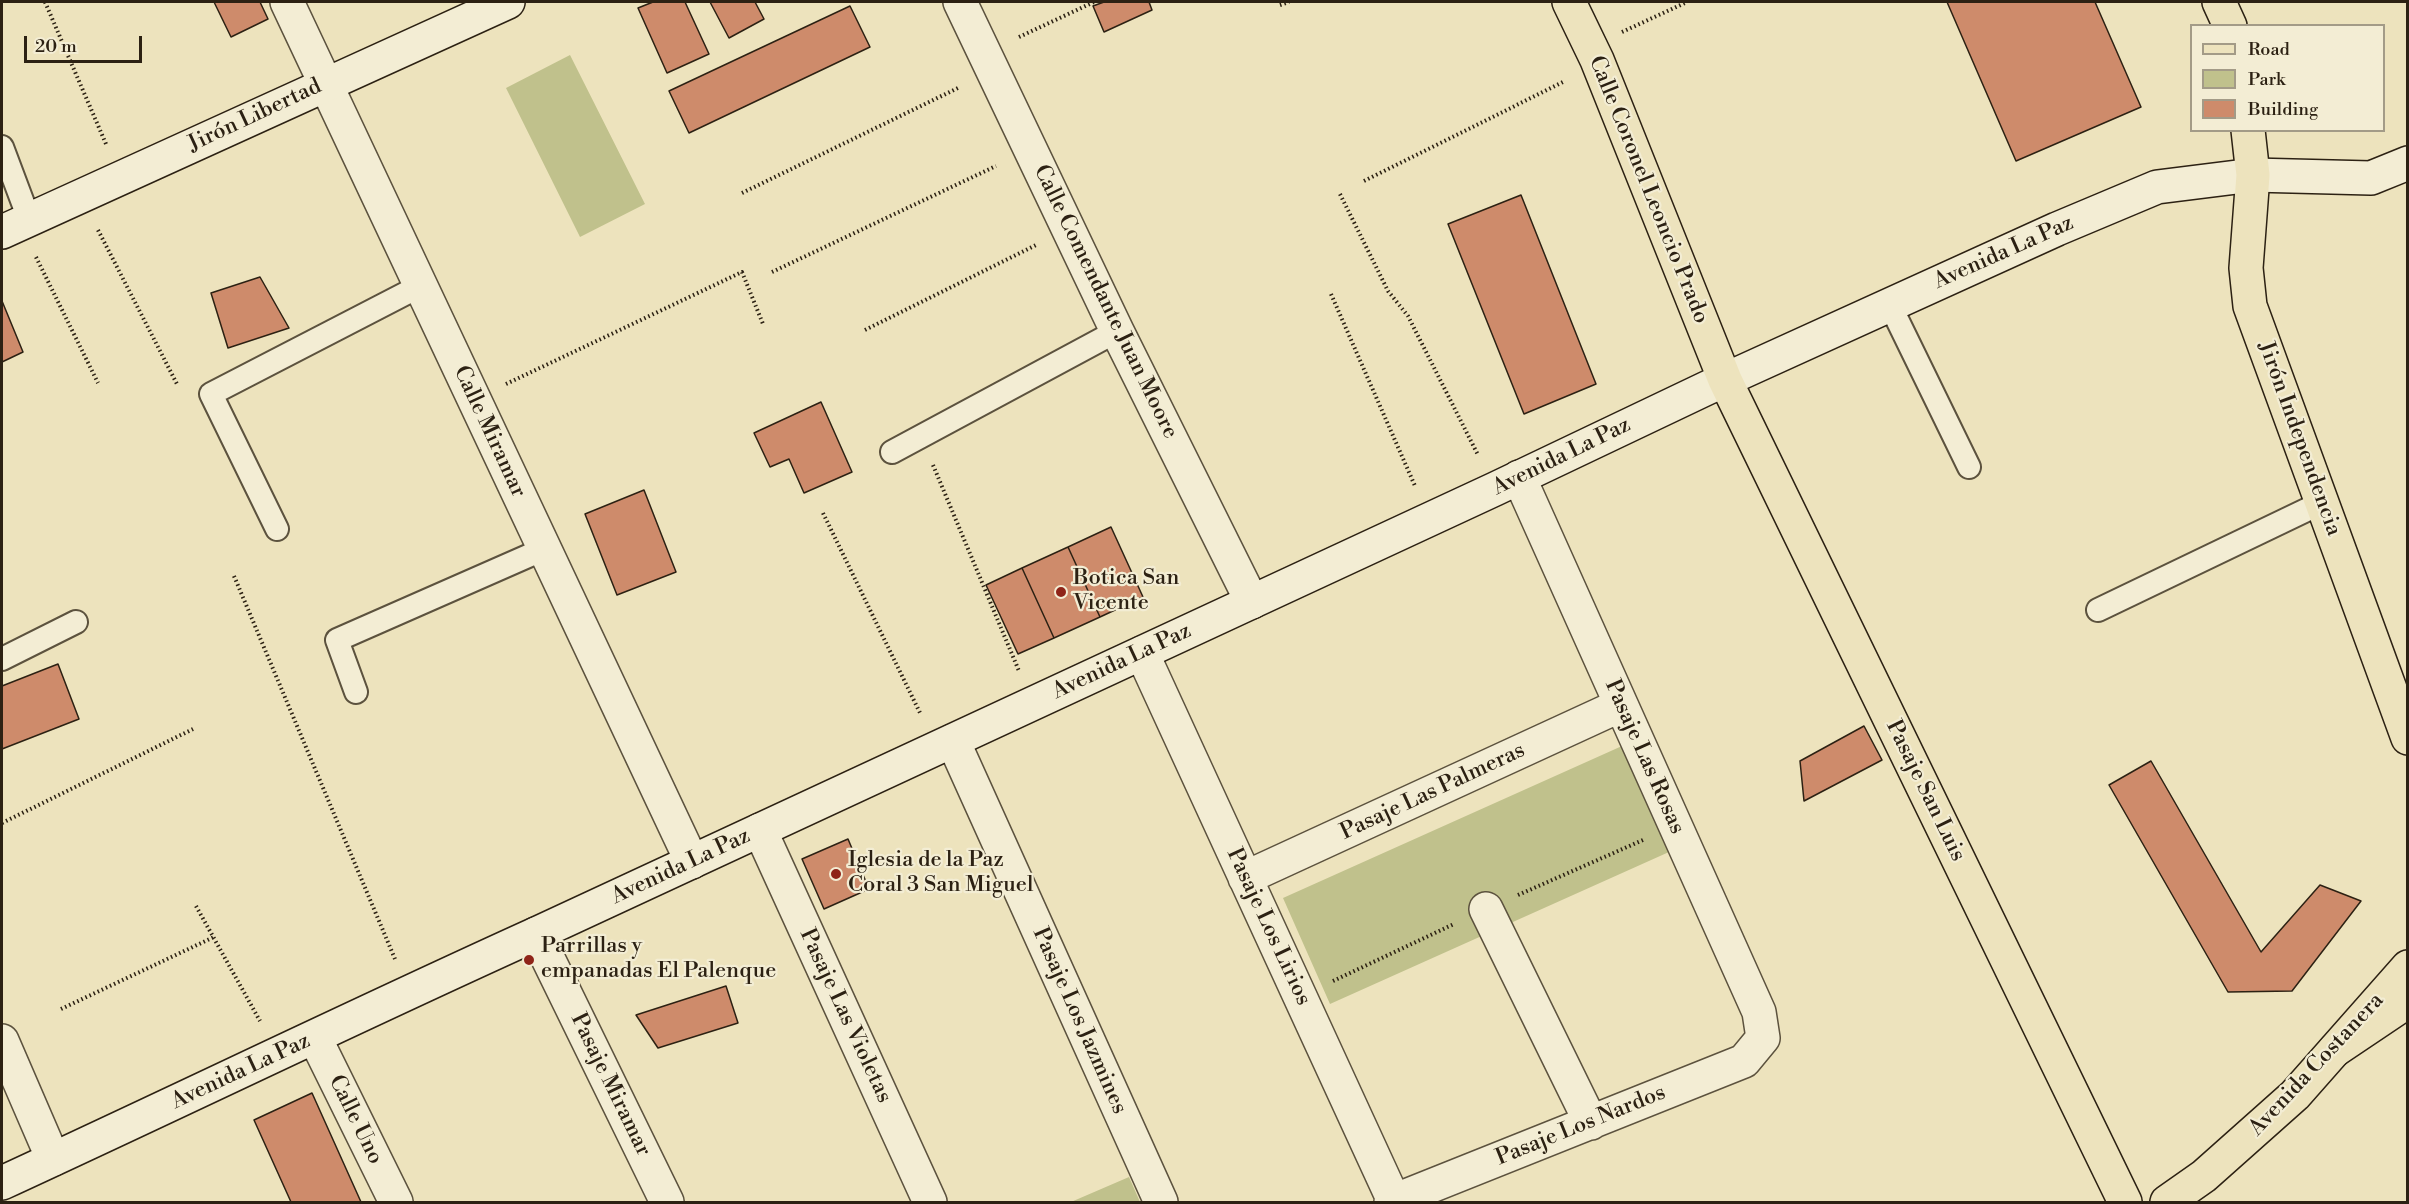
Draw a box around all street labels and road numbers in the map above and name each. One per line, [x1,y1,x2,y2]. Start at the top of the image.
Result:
street label: Calle Coronel Leoncio Prado [1582,52,1714,328]
street label: Jirón Libertad [184,74,326,158]
street label: Calle Comendante Juan Moore [1027,161,1183,443]
street label: Avenida La Paz [1930,210,2078,296]
street label: Jirón Independencia [2252,338,2346,540]
street label: Calle Miramar [447,362,531,502]
street label: Avenida La Paz [1489,412,1635,502]
street label: Avenida La Paz [1048,618,1196,706]
street label: Pasaje Las Rosas [1598,676,1690,838]
street label: Pasaje San Luis [1879,716,1971,866]
street label: Pasaje Las Palmeras [1337,738,1529,846]
street label: Avenida La Paz [607,823,755,911]
street label: Pasaje Los Lirios [1220,844,1316,1010]
street label: Pasaje Los Jazmines [1026,924,1132,1118]
street label: Pasaje Las Violetas [793,925,897,1107]
street label: Avenida Costanera [2244,988,2390,1142]
street label: Pasaje Miramar [564,1009,656,1161]
street label: Avenida La Paz [167,1028,315,1116]
street label: Calle Uno [322,1071,388,1169]
street label: Pasaje Los Nardos [1492,1080,1670,1172]

